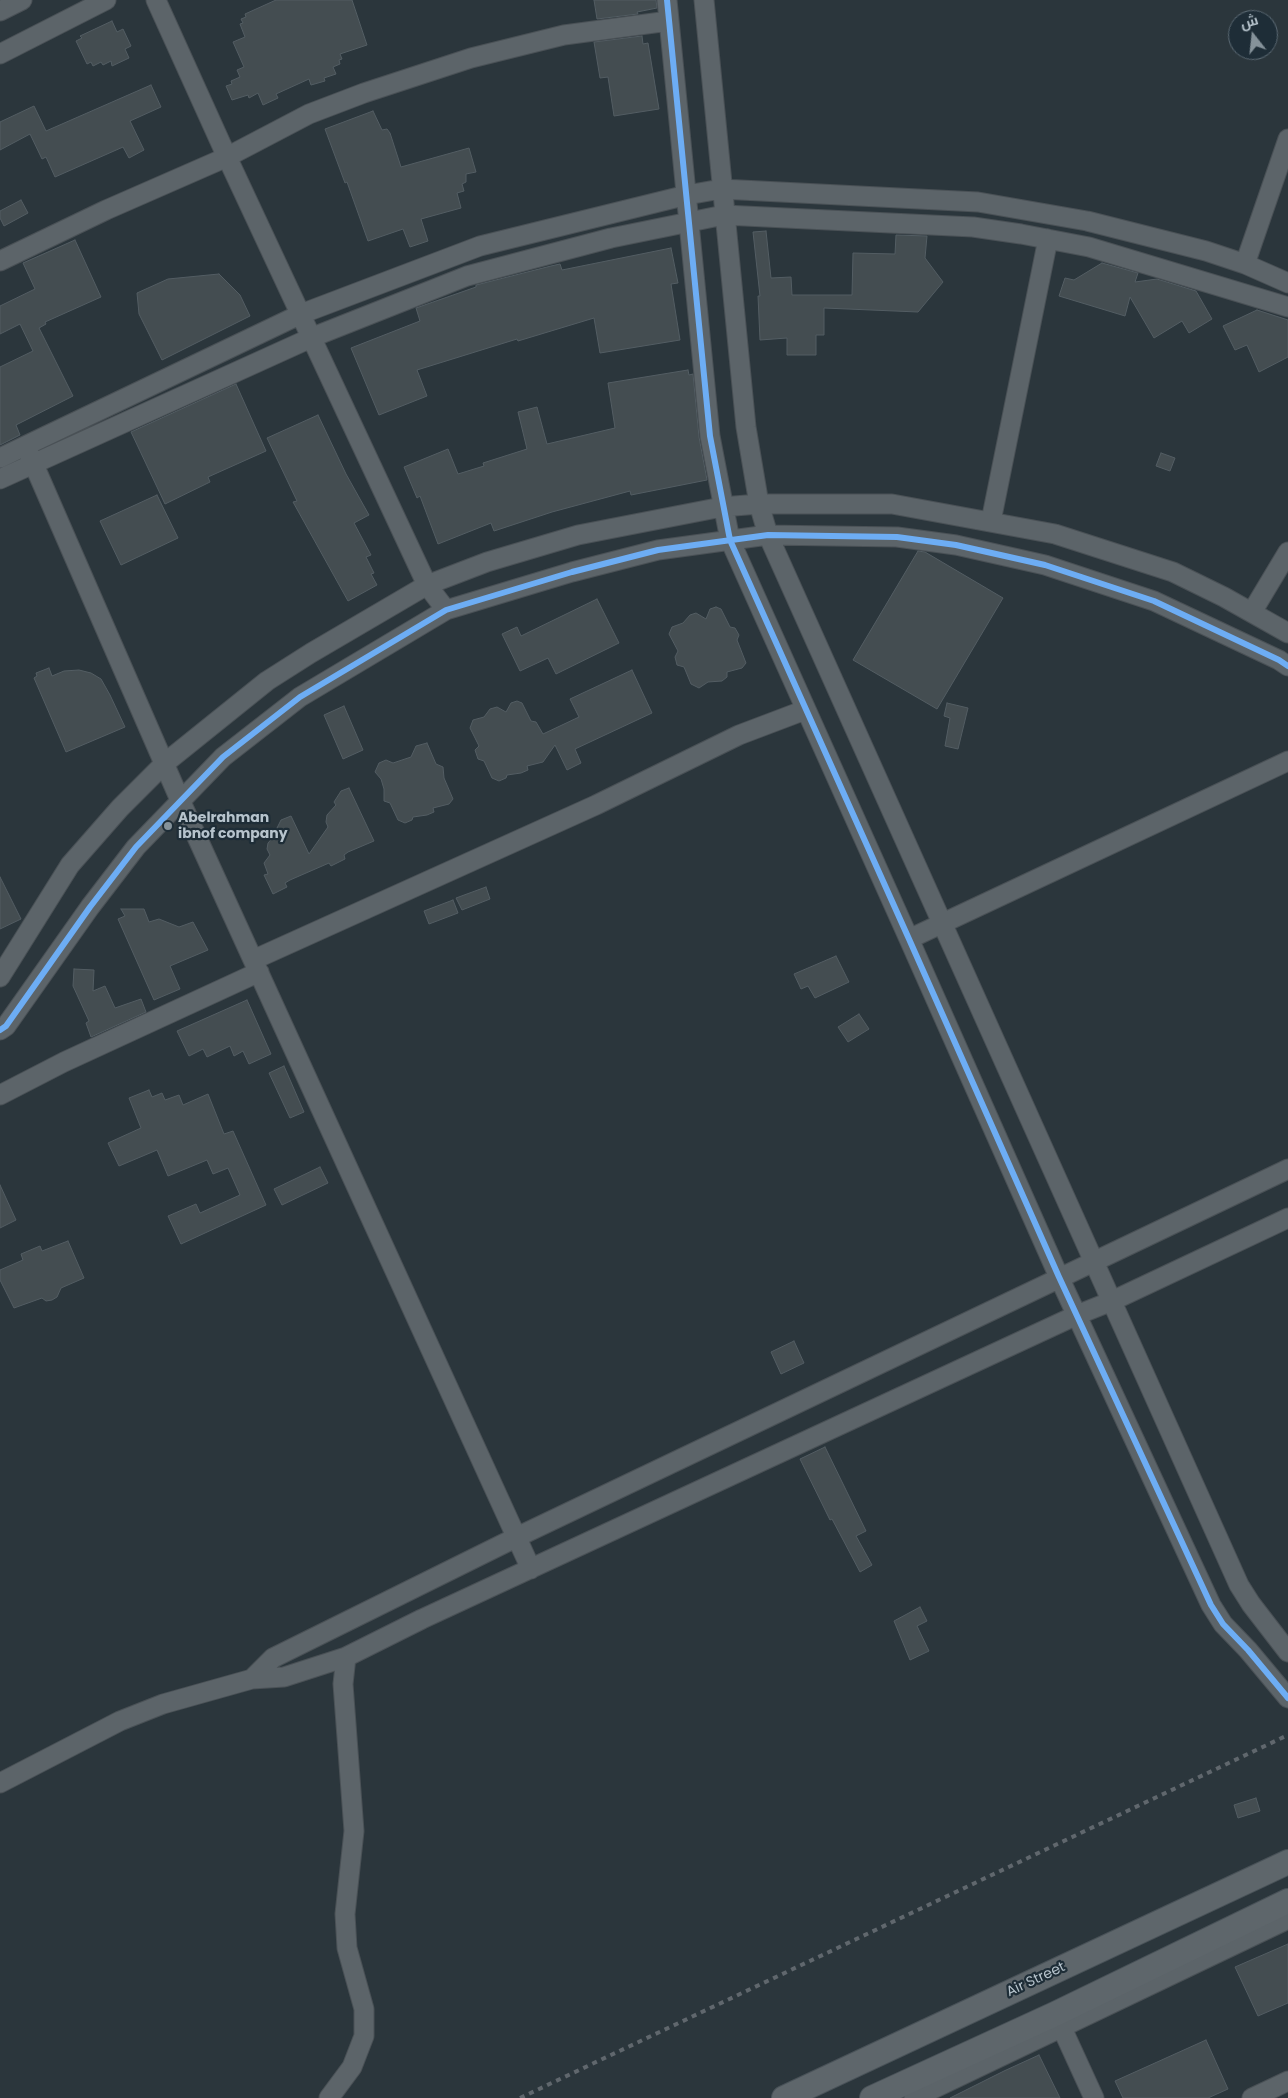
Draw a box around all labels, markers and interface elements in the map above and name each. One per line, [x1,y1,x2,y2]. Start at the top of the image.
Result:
text: ش [1238,9,1261,34]
north arrow [1228,10,1278,60]
place label: Abelrahman ibnof company [178,810,288,842]
marker: Abelrahman ibnof company [162,820,174,832]
street label: Air Street [1004,1959,1068,2001]

